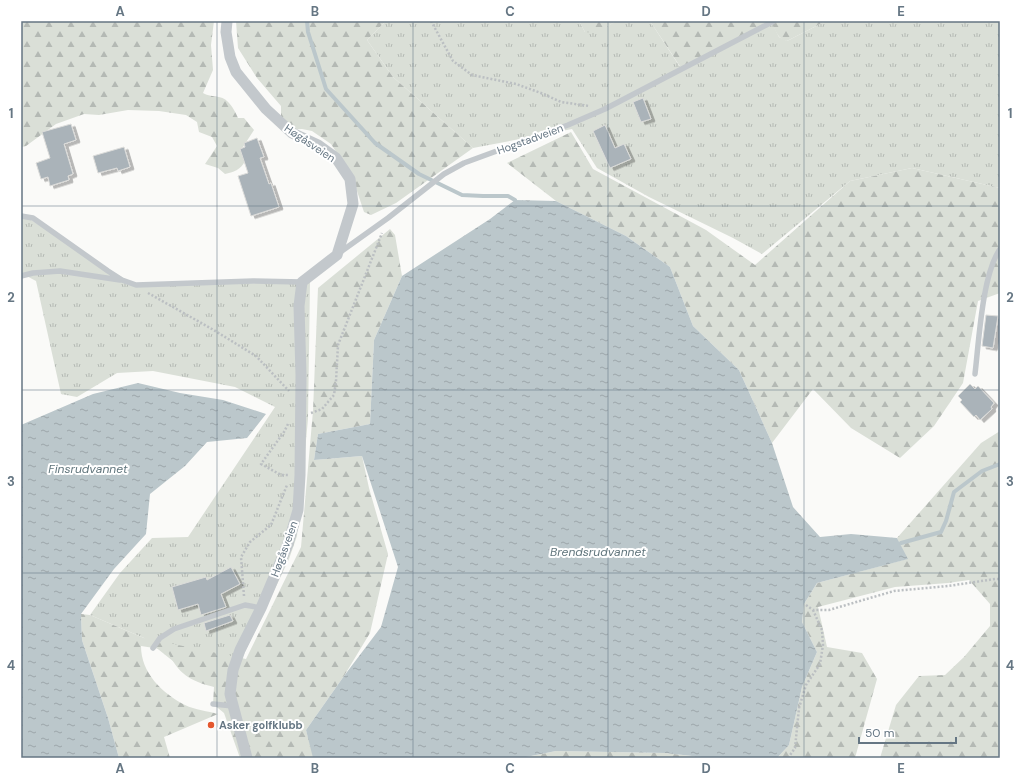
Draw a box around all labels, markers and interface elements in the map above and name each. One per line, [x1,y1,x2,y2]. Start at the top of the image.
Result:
text: A [115,3,125,20]
text: B [311,3,319,20]
text: C [505,3,515,20]
text: D [701,3,711,20]
text: E [897,3,905,20]
text: 1 [9,105,13,122]
text: 1 [1008,105,1012,122]
street label: Høgåsveien [282,121,338,165]
street label: Hogstadveien [495,121,565,157]
text: 2 [7,289,15,306]
text: 2 [1006,289,1014,306]
water label: Finsrudvannet [48,461,128,477]
text: 3 [7,473,15,490]
text: 3 [1006,473,1014,490]
street label: Høgåsveien [267,519,301,579]
water label: Brendsrudvannet [550,544,646,560]
text: 4 [7,657,15,674]
text: 4 [1006,657,1014,674]
place label: Asker golfklubb [219,718,303,732]
scale bar [859,719,956,745]
marker: Asker golfklubb [206,720,216,730]
text: 50 m [865,725,894,741]
text: A [115,760,125,777]
text: B [311,760,319,777]
text: C [505,760,515,777]
text: D [701,760,711,777]
text: E [897,760,905,777]

